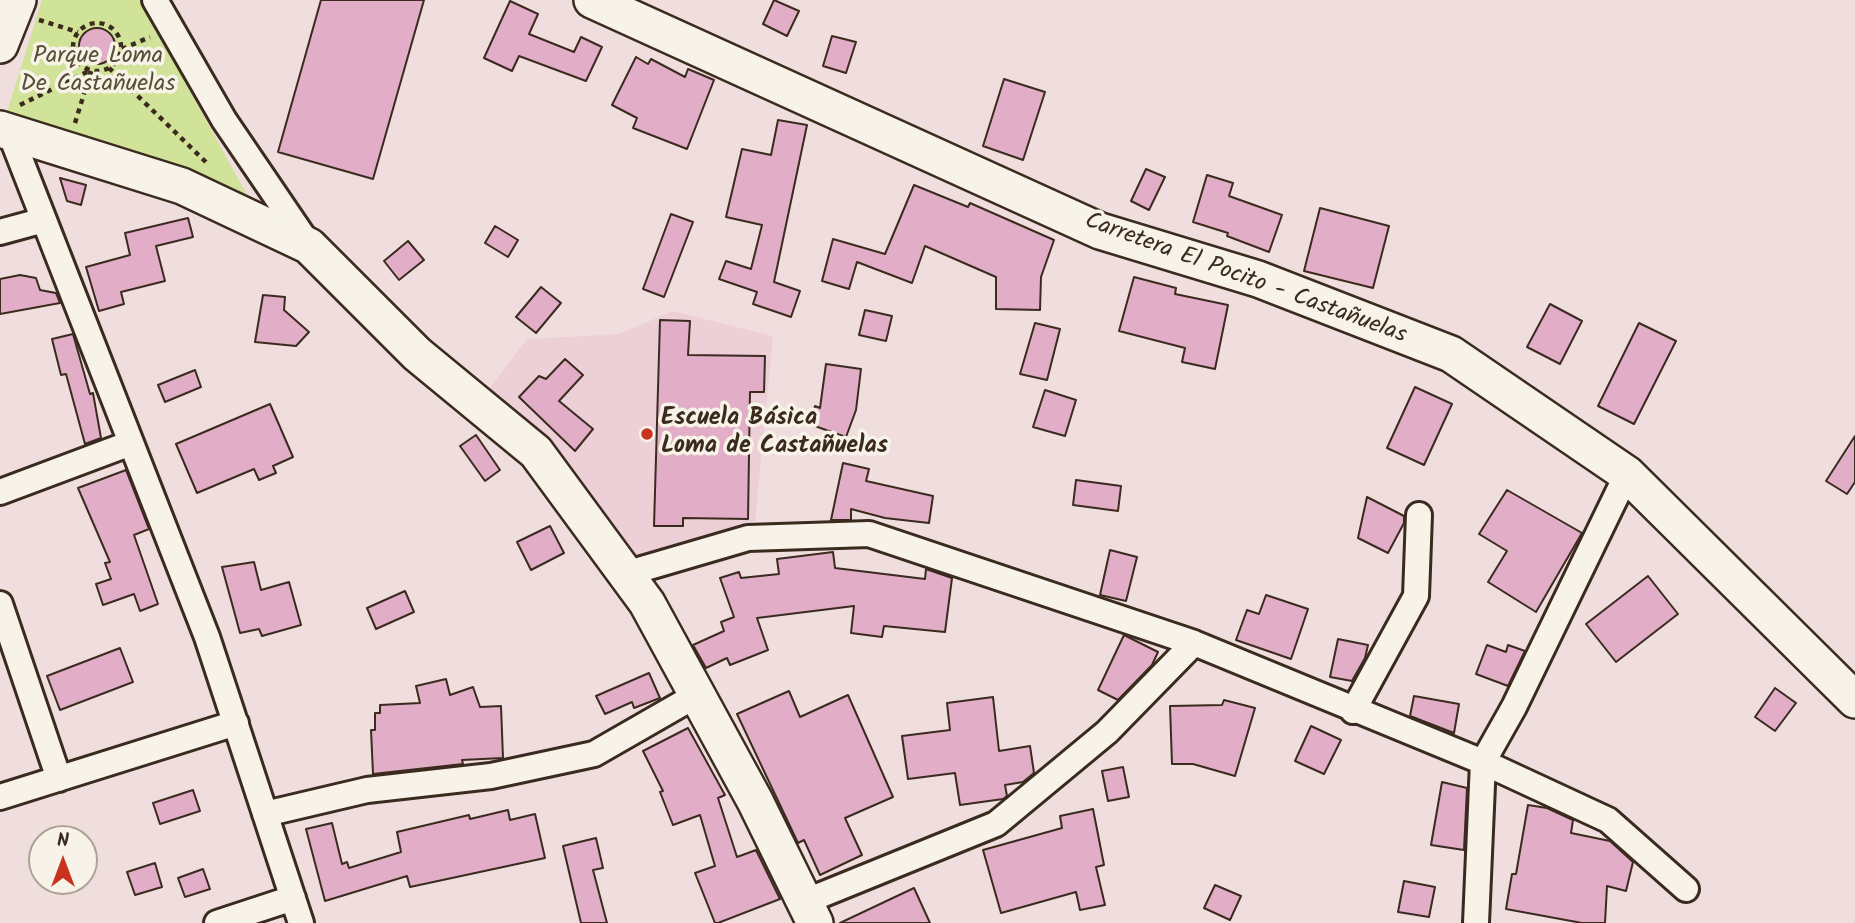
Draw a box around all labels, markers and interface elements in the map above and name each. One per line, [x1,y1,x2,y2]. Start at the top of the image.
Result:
park label: Parque Loma De Castañuelas [21,44,175,100]
street label: Carretera El Pocito - Castañuelas [1080,208,1410,352]
place label: Escuela Básica Loma de Castañuelas [661,406,888,462]
marker: Escuela Básica Loma de Castañuelas [639,426,655,442]
north arrow [28,825,98,895]
text: N [57,826,69,856]

